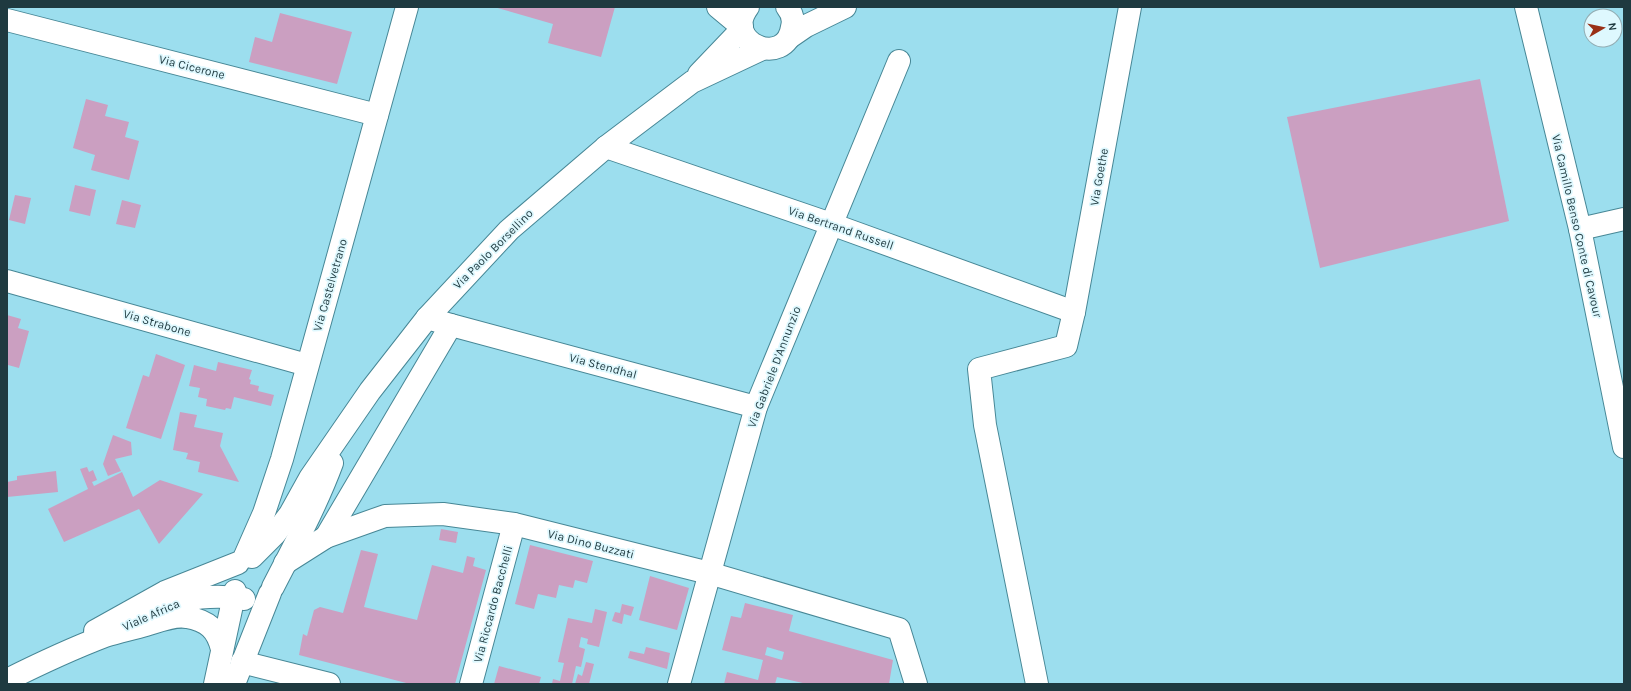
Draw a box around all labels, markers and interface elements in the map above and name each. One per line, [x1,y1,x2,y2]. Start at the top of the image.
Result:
north arrow [1583,8,1623,48]
text: N [1605,22,1619,31]
street label: Via Cicerone [158,52,226,82]
street label: Via Camillo Benso Conte di Cavour [1549,133,1605,320]
street label: Via Goethe [1087,147,1111,207]
street label: Via Bertrand Russell [786,203,896,253]
street label: Via Paolo Borsellino [450,206,536,292]
street label: Via Castelvetrano [310,237,350,333]
street label: Via Gabriele D'Annunzio [744,304,804,430]
street label: Via Strabone [122,307,192,339]
street label: Via Stendhal [568,350,638,382]
street label: Via Dino Buzzati [546,526,636,562]
street label: Via Riccardo Bacchelli [471,544,515,664]
street label: Viale Africa [120,596,182,634]

